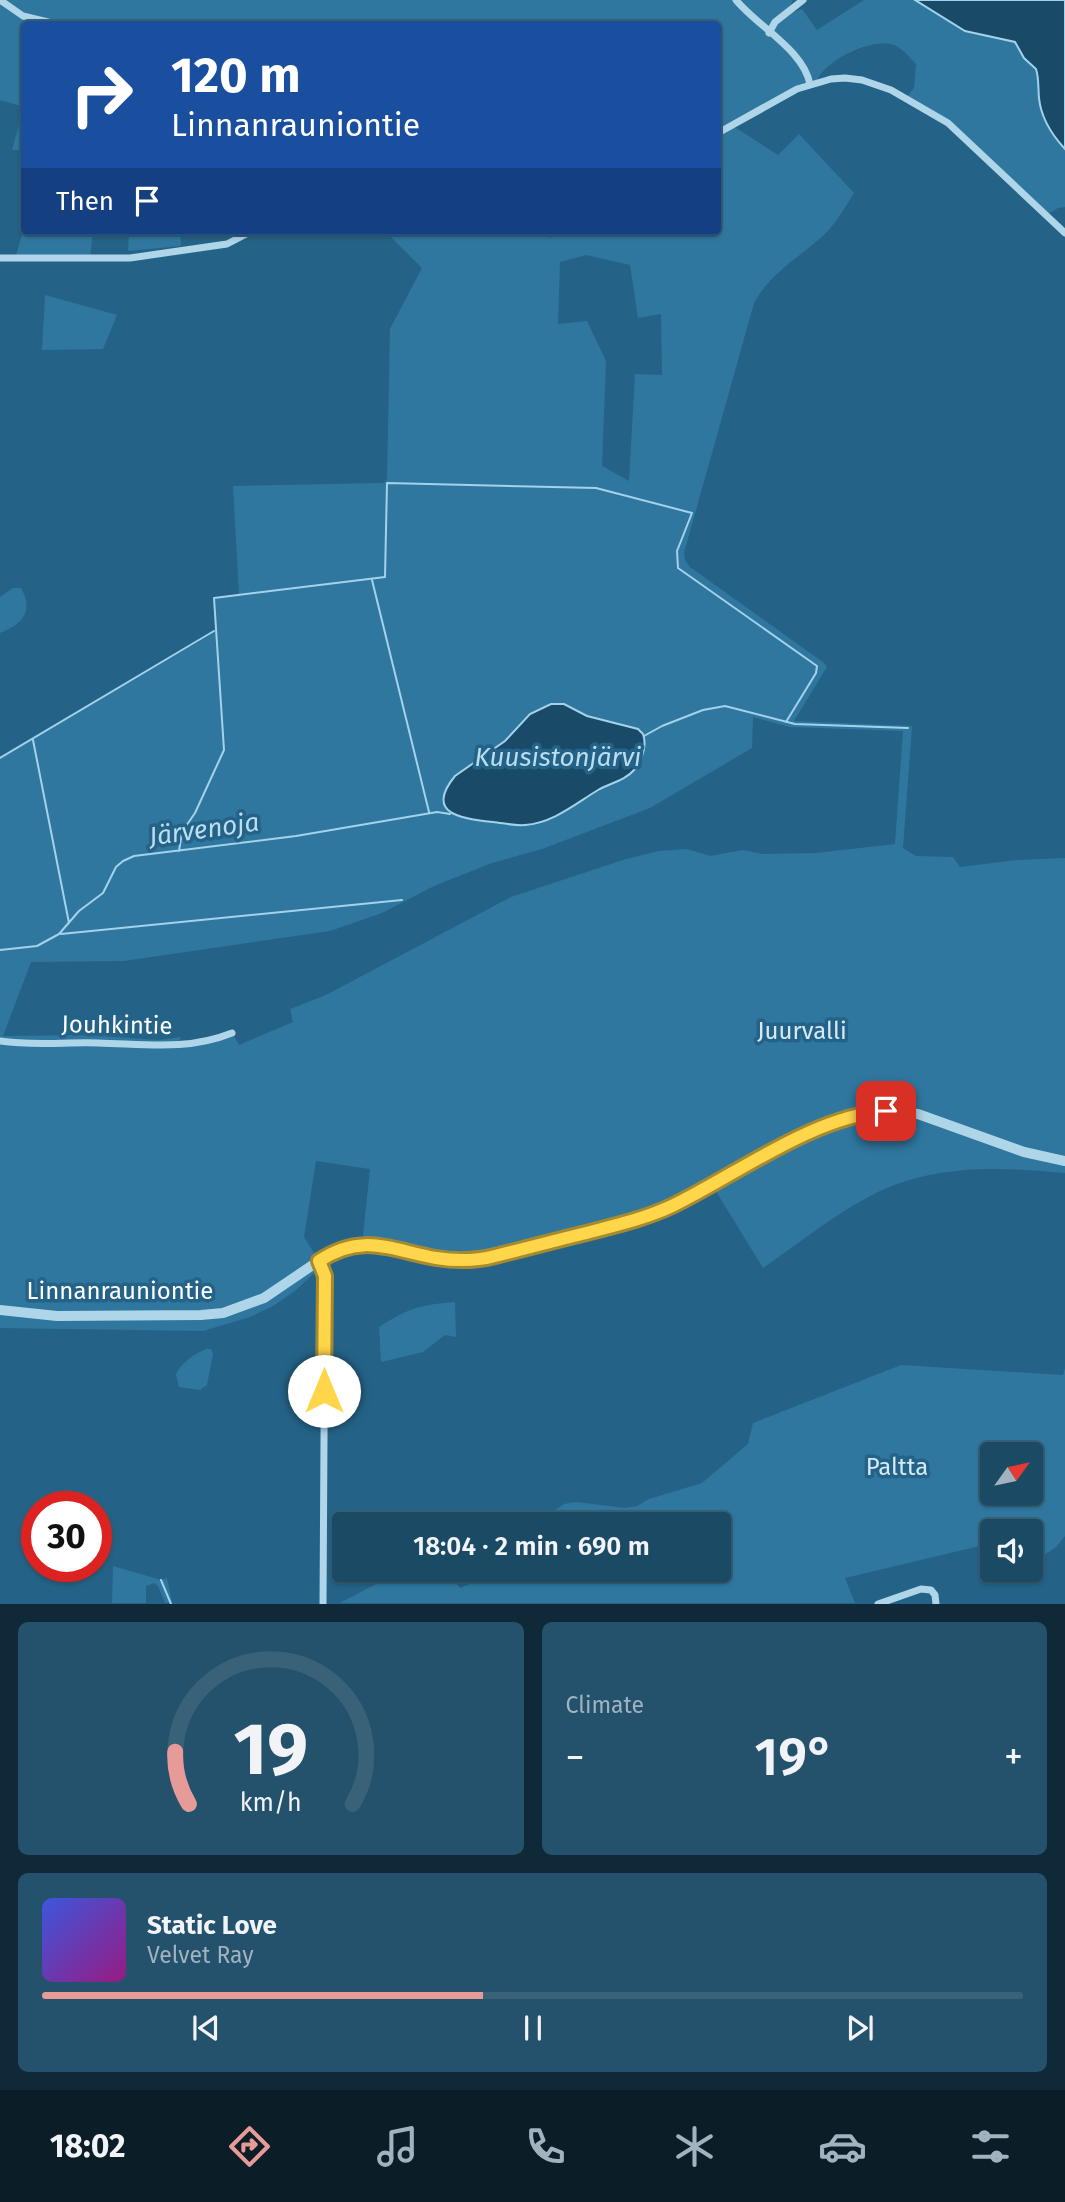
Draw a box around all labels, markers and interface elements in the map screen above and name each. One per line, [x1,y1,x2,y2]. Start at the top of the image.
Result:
text: 120 m [171,46,301,105]
icon: right [56,49,147,140]
text: Linnanrauniontie [171,106,420,144]
icon: arrive [128,182,166,220]
text: Then [56,186,114,217]
water label: Kuusistonjärvi [475,742,641,773]
water label: Järvenoja [145,806,261,853]
street label: Jouhkintie [61,1010,173,1040]
park label: Juurvalli [757,1017,847,1045]
pin [856,1081,916,1141]
icon: arrive [867,1092,905,1130]
street label: Linnanrauniontie [27,1277,213,1305]
position arrow [287,1354,361,1428]
north arrow [980,1442,1043,1505]
map controls [980,1442,1043,1582]
park label: Paltta [866,1453,928,1481]
speed limit sign: 30 [21,1491,112,1582]
button: sound [980,1519,1043,1582]
text: 18:04 · 2 min · 690 m [413,1531,650,1562]
text: Climate [566,1691,644,1719]
text: 19 [233,1707,308,1794]
text: 19° [755,1726,834,1789]
text: − [566,1734,585,1780]
text: + [1004,1734,1023,1780]
text: km/h [240,1788,302,1818]
text: Static Love [147,1910,277,1941]
text: Velvet Ray [147,1941,254,1969]
icon: previous [187,2009,225,2047]
icon: pause [514,2009,552,2047]
icon: next [841,2009,879,2047]
icon: directions [225,2122,274,2171]
icon: music [373,2122,422,2171]
icon: phone [521,2122,570,2171]
icon: climate [670,2122,719,2171]
icon: car [818,2122,867,2171]
icon: filters [966,2122,1015,2171]
text: 18:02 [50,2127,126,2165]

